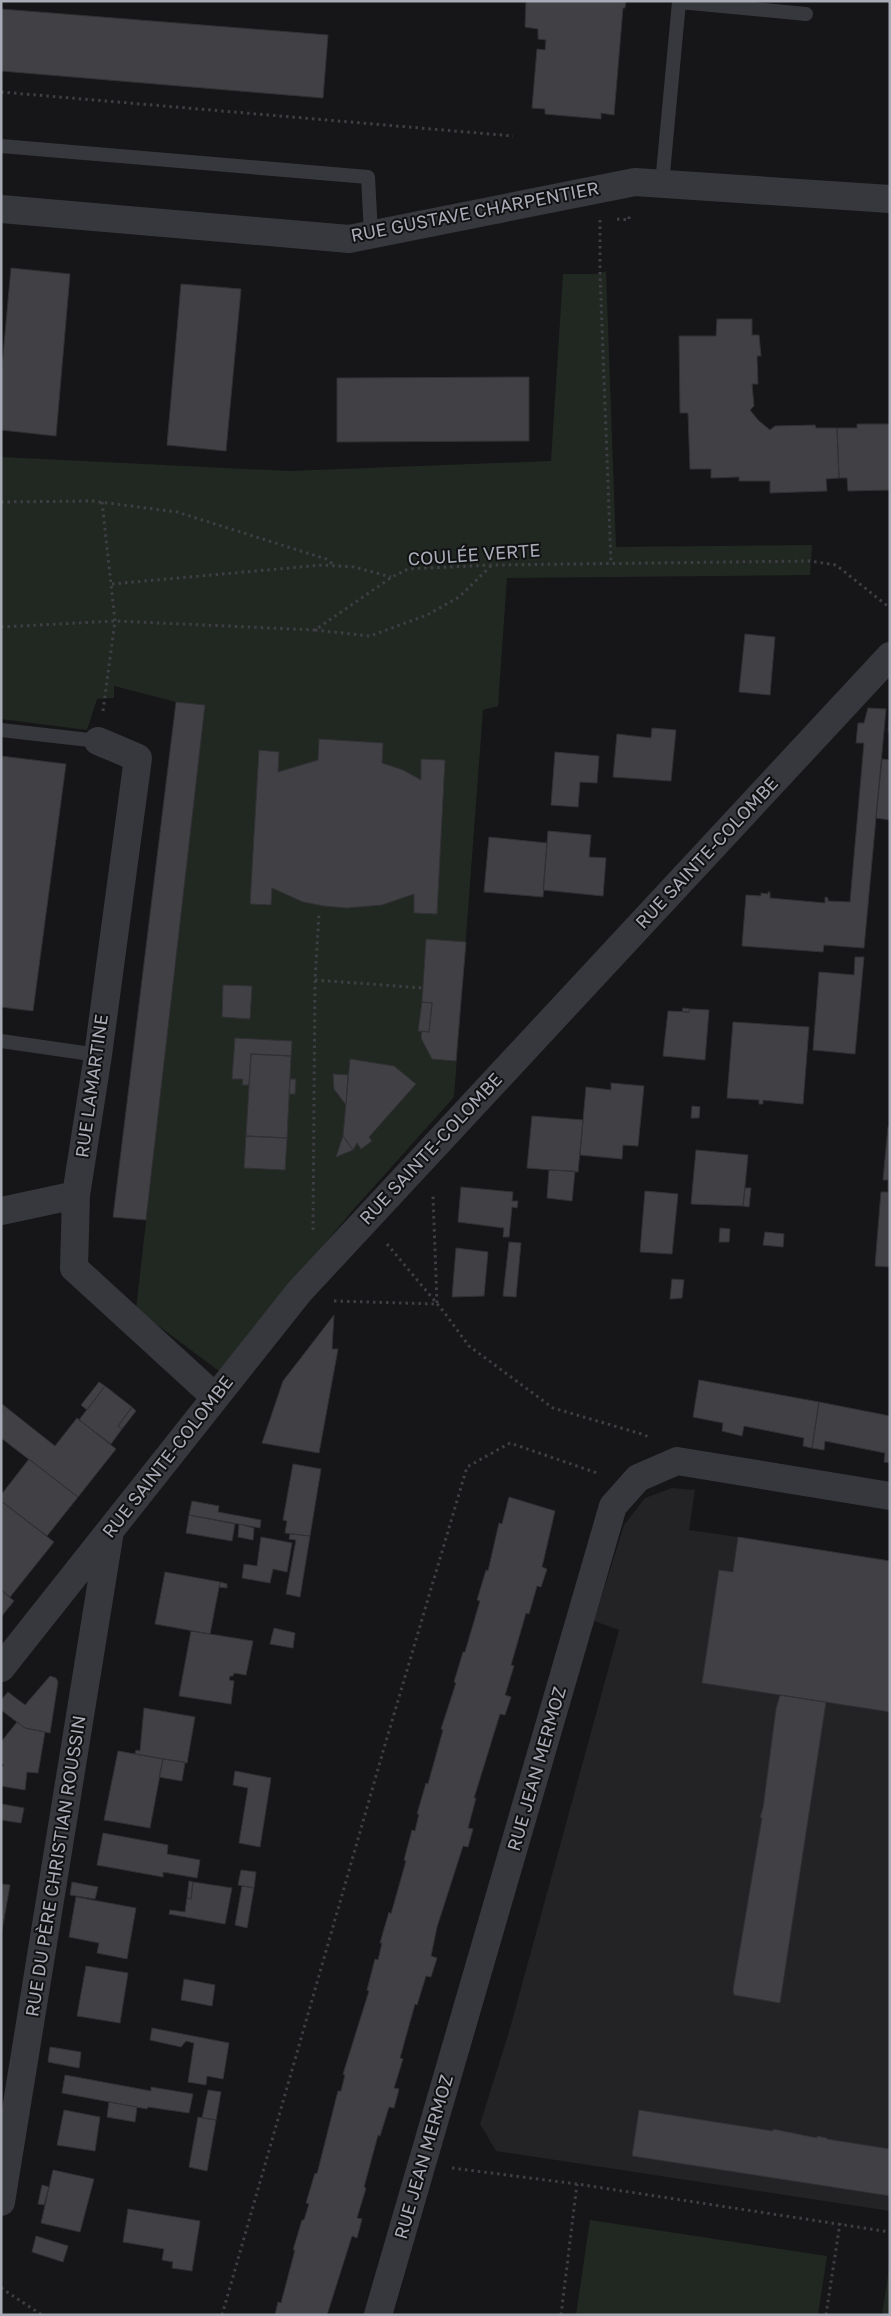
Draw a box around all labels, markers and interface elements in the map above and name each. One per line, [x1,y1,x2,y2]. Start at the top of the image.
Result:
street label: RUE GUSTAVE CHARPENTIER [349,176,601,246]
street label: COULÉE VERTE [407,538,541,570]
street label: RUE SAINTE-COLOMBE [630,772,782,933]
street label: RUE LAMARTINE [70,1013,112,1159]
street label: RUE SAINTE-COLOMBE [354,1068,506,1229]
street label: RUE SAINTE-COLOMBE [97,1371,237,1542]
street label: RUE JEAN MERMOZ [502,1684,570,1853]
street label: RUE DU PÈRE CHRISTIAN ROUSSIN [20,1714,90,2018]
street label: RUE JEAN MERMOZ [389,2072,457,2241]

